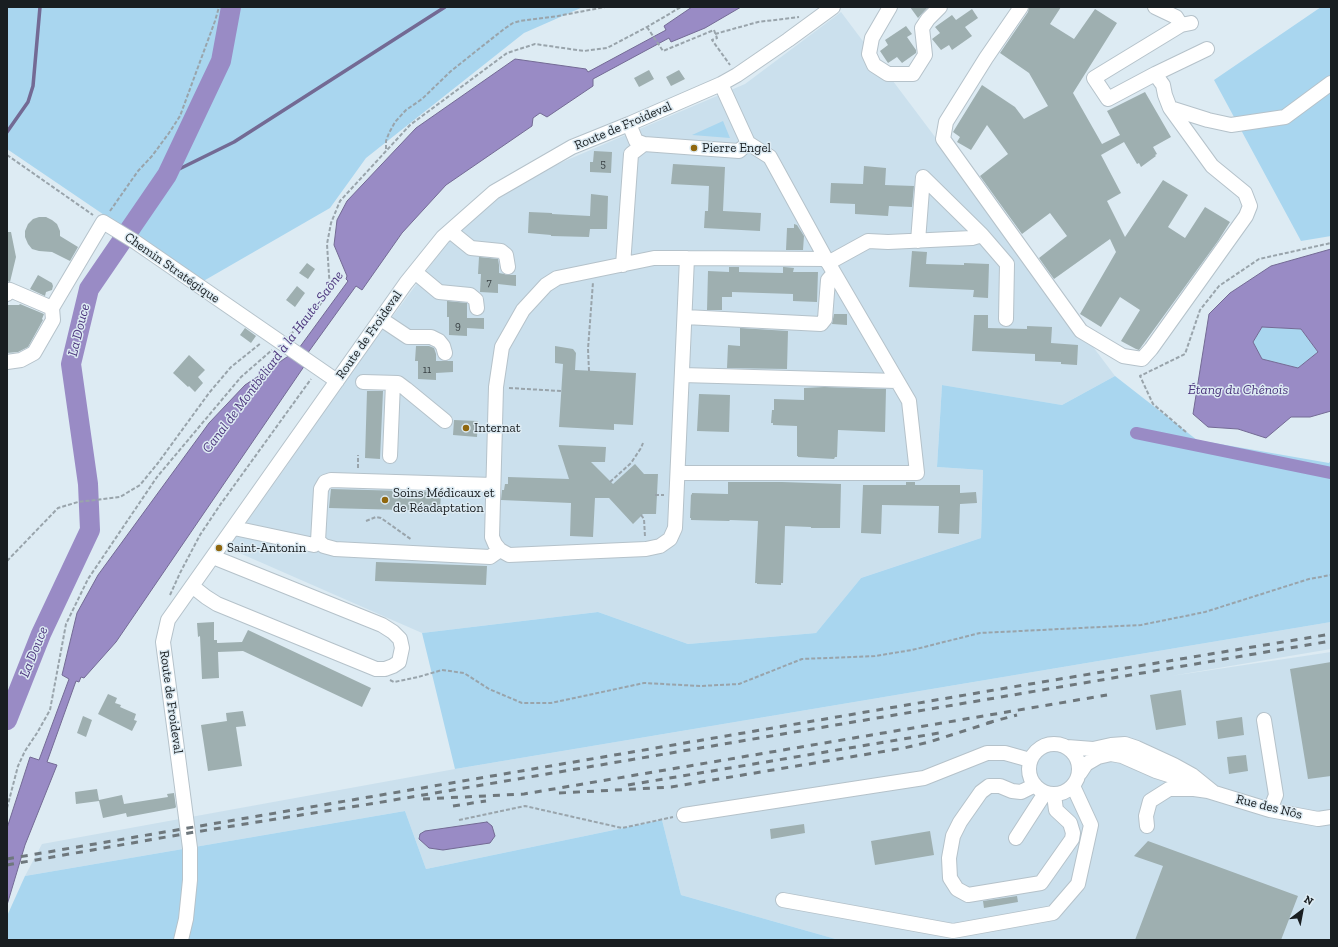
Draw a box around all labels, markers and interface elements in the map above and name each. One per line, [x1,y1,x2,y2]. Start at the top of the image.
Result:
street label: Route de Froideval [572,98,674,154]
place label: Pierre Engel [702,140,771,156]
marker: Pierre Engel [689,143,699,153]
house number: 5 [600,157,606,171]
street label: Chemin Stratégique [121,229,223,307]
water label: Canal de Montbéliard à la Haute-Saône [199,268,347,456]
house number: 7 [486,276,492,290]
street label: Route de Froideval [333,288,405,382]
water label: La Douce [64,302,94,358]
house number: 9 [455,319,461,333]
house number: 11 [423,363,431,377]
water label: Étang du Chênois [1188,382,1288,398]
place label: Internat [474,420,521,436]
marker: Internat [461,423,471,433]
place label: Soins Médicaux et de Réadaptation [393,485,495,516]
marker: Soins Médicaux et de Réadaptation [380,495,390,505]
place label: Saint-Antonin [227,540,306,556]
marker: Saint-Antonin [214,543,224,553]
water label: La Douce [16,624,52,680]
street label: Route de Froideval [156,649,186,755]
street label: Rue des Nôs [1234,791,1304,823]
north arrow [1282,891,1322,931]
text: N [1302,893,1316,908]

